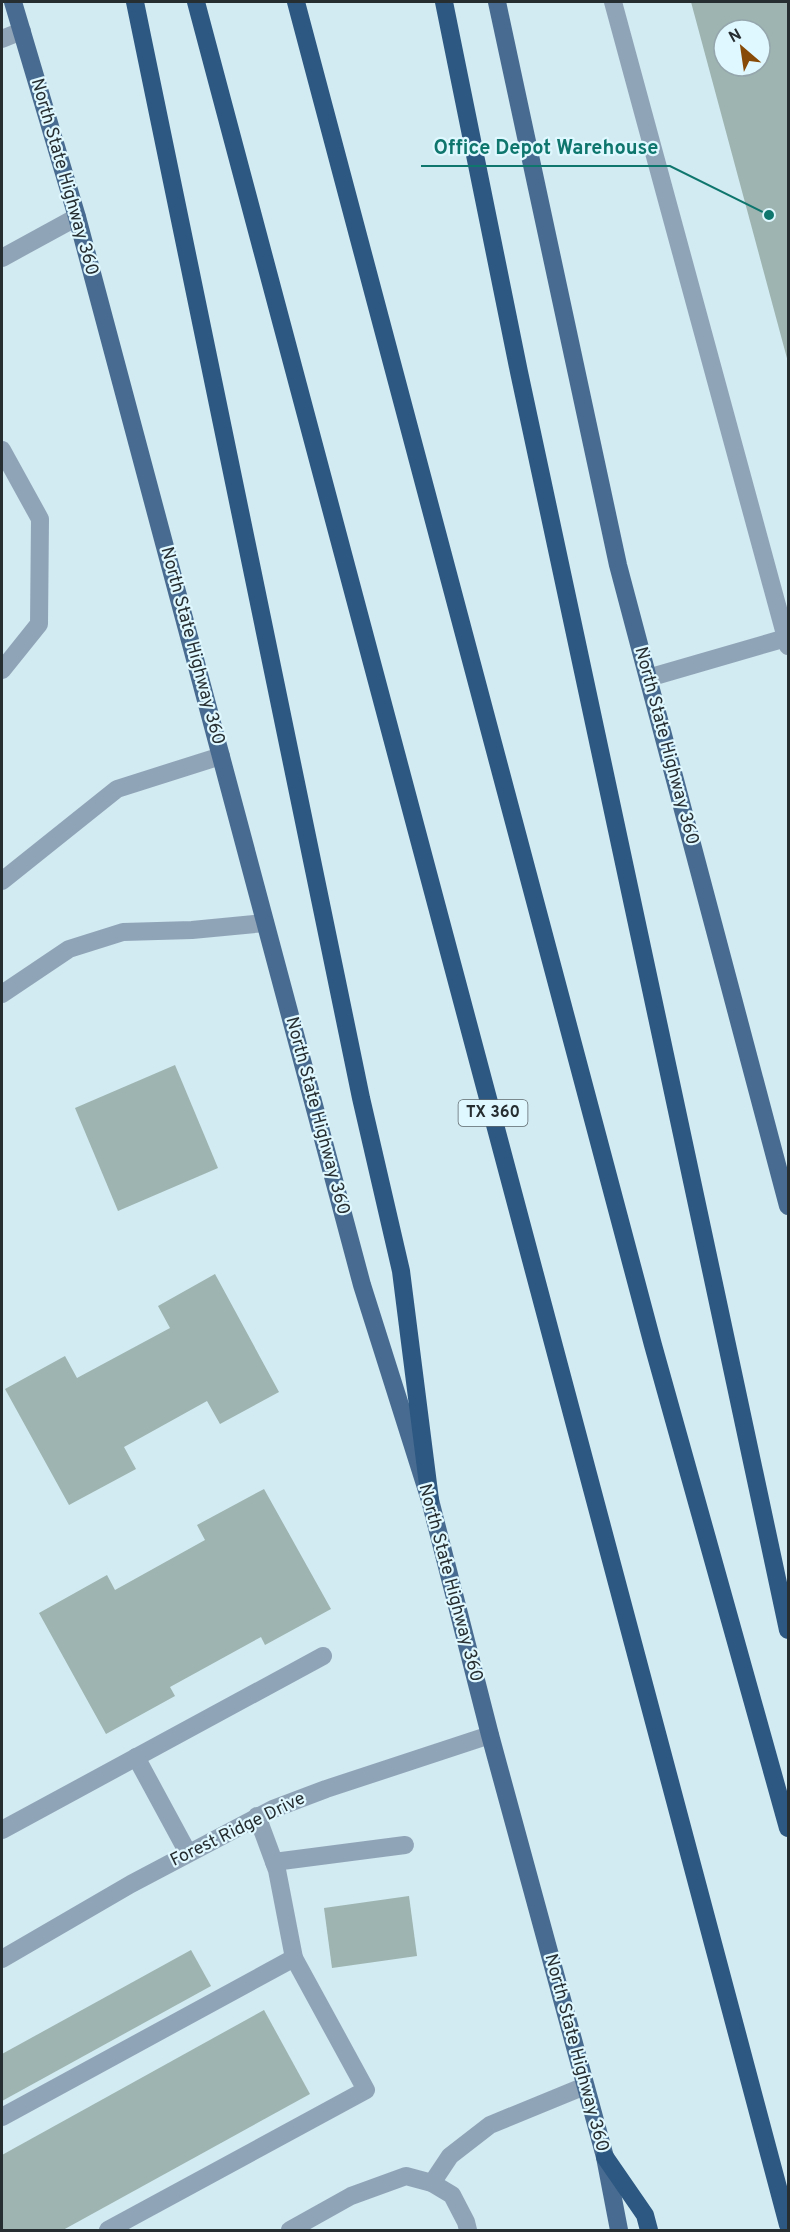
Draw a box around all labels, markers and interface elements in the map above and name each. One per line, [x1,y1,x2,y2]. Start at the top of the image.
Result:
north arrow [712,18,772,78]
text: N [726,25,746,48]
street label: North State Highway 360 [25,76,103,278]
callout: Office Depot Warehouse [421,128,670,166]
text: Office Depot Warehouse [434,136,658,162]
street label: North State Highway 360 [154,544,230,748]
street label: North State Highway 360 [628,644,704,848]
street label: North State Highway 360 [279,1014,355,1218]
road number: TX 360 [458,1100,528,1126]
street label: North State Highway 360 [412,1481,488,1685]
street label: Forest Ridge Drive [167,1787,309,1873]
street label: North State Highway 360 [538,1951,614,2155]

